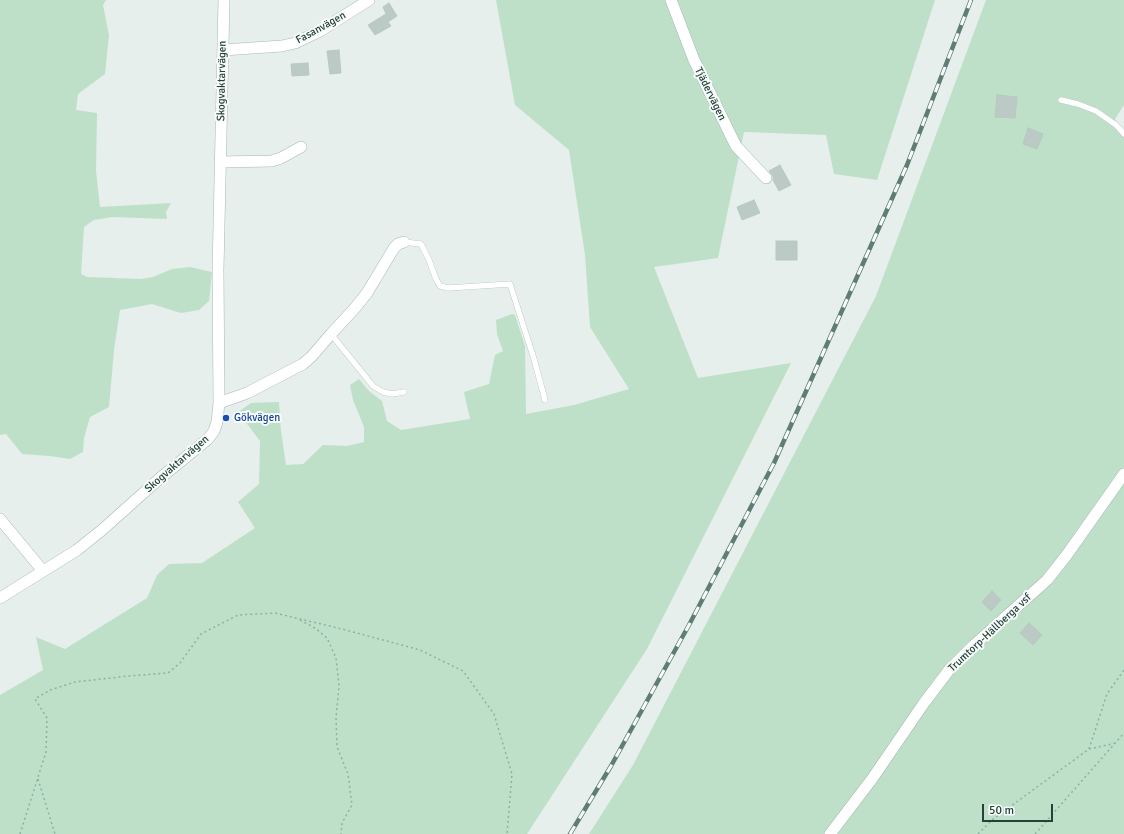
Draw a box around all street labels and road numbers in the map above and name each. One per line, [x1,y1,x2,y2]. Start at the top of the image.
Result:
street label: Fasanvägen [294,9,348,47]
street label: Skogvaktarvägen [215,41,229,121]
street label: Tjädervägen [691,65,729,123]
street label: Skogvaktarvägen [142,433,212,495]
street label: Trumtorp-Hällberga vsf [946,591,1034,675]

